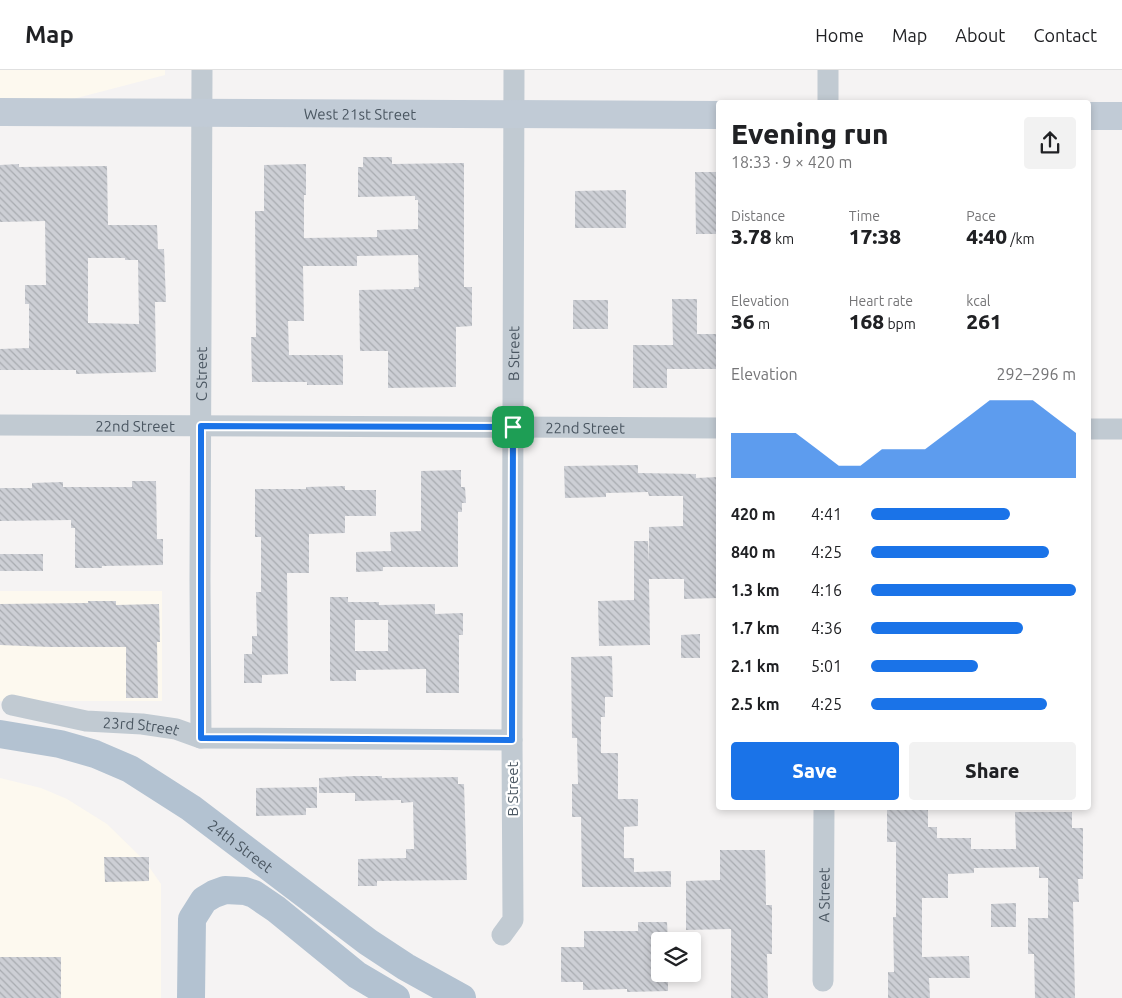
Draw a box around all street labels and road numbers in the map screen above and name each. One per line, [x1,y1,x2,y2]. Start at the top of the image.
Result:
street label: West 21st Street [304,105,416,122]
street label: B Street [505,326,522,381]
street label: C Street [192,347,209,401]
street label: 22nd Street [95,417,175,434]
street label: 22nd Street [545,419,625,436]
street label: 23rd Street [102,713,182,738]
street label: B Street [504,761,521,816]
street label: 24th Street [205,816,276,876]
street label: A Street [815,867,832,923]

